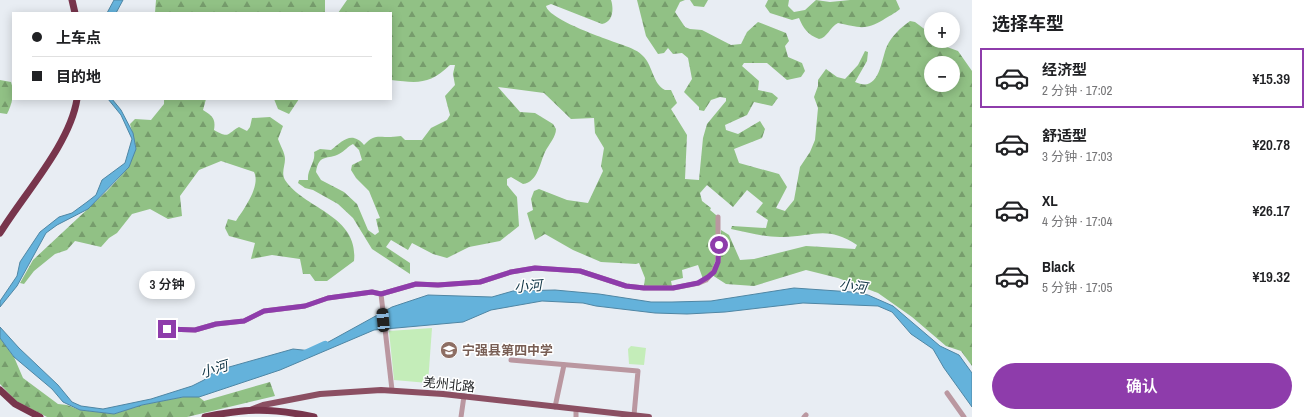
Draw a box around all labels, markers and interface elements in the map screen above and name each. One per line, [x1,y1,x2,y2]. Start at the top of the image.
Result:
text: 选择车型 [992,11,1064,36]
map controls [924,12,960,92]
button: + [924,12,960,48]
text: 上车点 [56,27,101,48]
button: − [924,56,960,92]
text: 经济型 [1042,59,1087,80]
icon: car [994,60,1030,96]
text: 目的地 [56,66,101,87]
text: ¥15.39 [1252,68,1290,89]
text: 2 分钟 · 17:02 [1042,82,1112,99]
text: 舒适型 [1042,125,1087,146]
icon: car [994,126,1030,162]
text: ¥20.78 [1252,134,1290,155]
text: 3 分钟 · 17:03 [1042,148,1112,165]
text: XL [1042,190,1058,211]
icon: car [994,192,1030,228]
text: ¥26.17 [1252,200,1290,221]
text: 4 分钟 · 17:04 [1042,213,1112,230]
route start [710,236,728,254]
text: Black [1042,256,1075,277]
icon: car [994,258,1030,294]
text: ¥19.32 [1252,266,1290,287]
callout: 3 分钟 [139,271,195,299]
water label: 小河 [838,275,871,297]
text: 3 分钟 [150,276,184,293]
water label: 小河 [513,276,546,296]
text: 5 分钟 · 17:05 [1042,279,1112,296]
car [376,308,390,332]
route end [158,320,176,338]
school or university icon: 宁强县第四中学 [439,340,459,360]
place label: 宁强县第四中学 [462,342,553,359]
water label: 小河 [198,355,233,382]
button: 确认 [992,363,1292,409]
street label: 羌州北路 [422,373,476,396]

